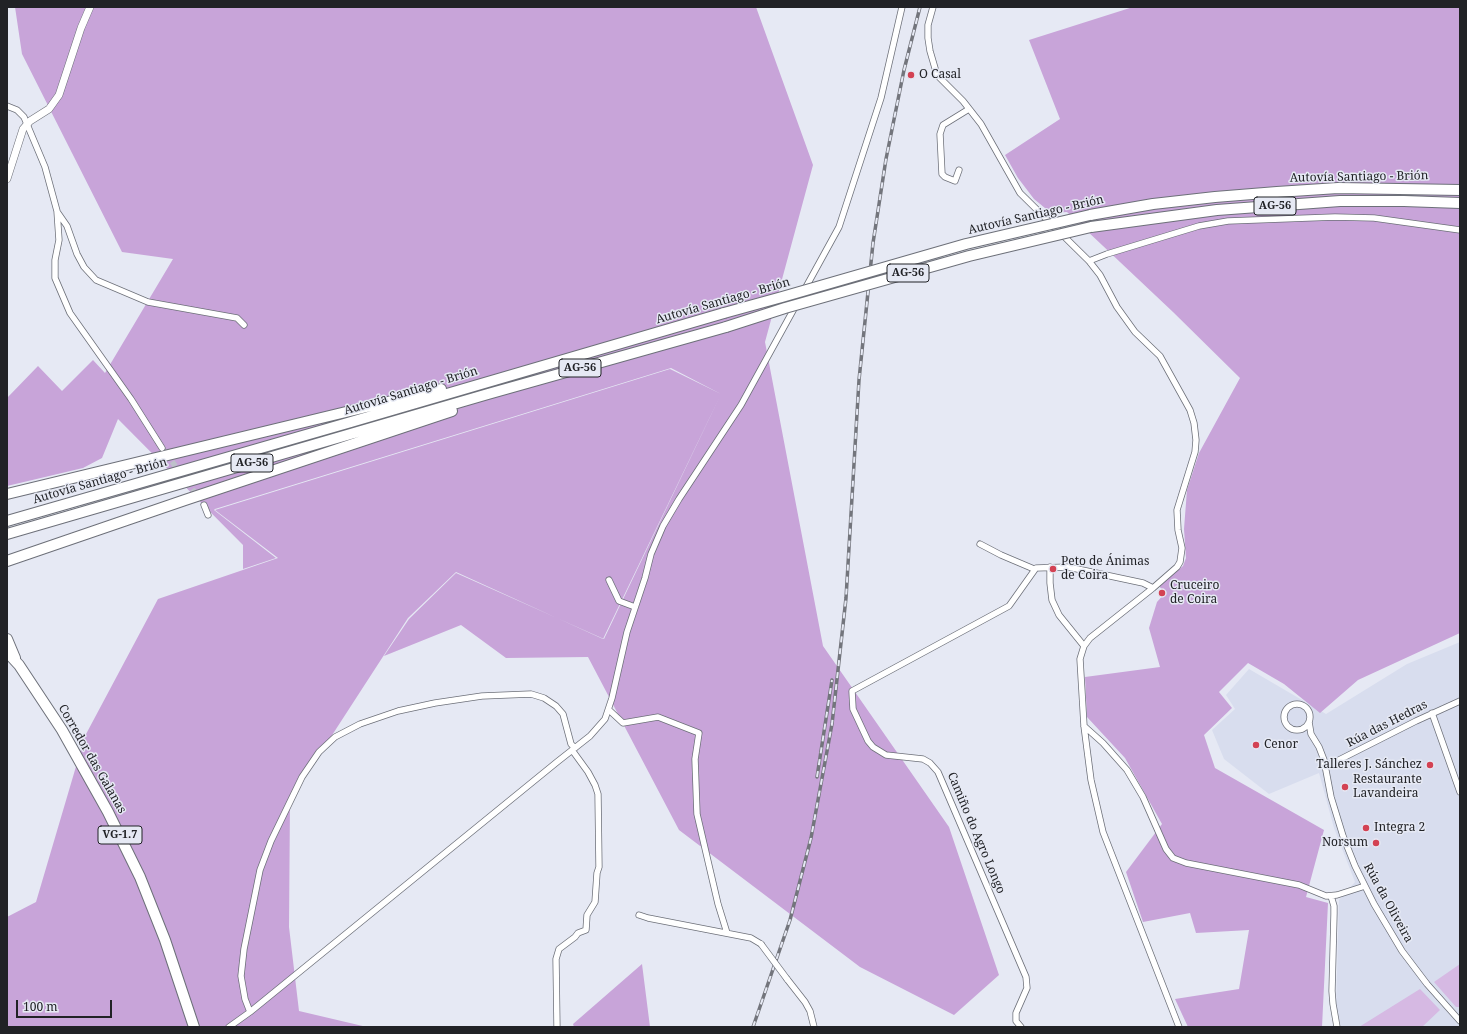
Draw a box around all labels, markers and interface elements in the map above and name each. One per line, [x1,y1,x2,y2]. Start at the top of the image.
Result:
place label: O Casal [919,68,961,82]
marker: O Casal [906,70,916,80]
street label: Autovía Santiago - Brión [1289,169,1429,185]
street label: Autovía Santiago - Brión [967,192,1105,238]
road number: AG-56 [1254,197,1296,215]
road number: AG-56 [887,264,929,282]
street label: Autovía Santiago - Brión [654,275,792,327]
road number: AG-56 [559,359,601,377]
street label: Autovía Santiago - Brión [343,364,479,418]
road number: AG-56 [231,454,273,472]
street label: Autovía Santiago - Brión [31,455,169,507]
place label: Peto de Ánimas de Coira [1061,555,1149,583]
marker: Peto de Ánimas de Coira [1048,564,1058,574]
place label: Cruceiro de Coira [1170,579,1219,607]
marker: Cruceiro de Coira [1157,588,1167,598]
street label: Rúa das Hedras [1344,697,1430,751]
street label: Corredor das Galanas [55,702,129,816]
place label: Cenor [1264,738,1298,752]
marker: Cenor [1251,740,1261,750]
place label: Talleres J. Sánchez [1316,758,1422,772]
marker: Talleres J. Sánchez [1425,760,1435,770]
street label: Camiño do Agro Longo [944,770,1008,896]
place label: Restaurante Lavandeira [1353,773,1422,801]
marker: Restaurante Lavandeira [1340,782,1350,792]
place label: Integra 2 [1374,821,1425,835]
marker: Integra 2 [1361,823,1371,833]
road number: VG-1.7 [98,826,142,844]
place label: Norsum [1322,836,1368,850]
marker: Norsum [1371,838,1381,848]
street label: Rúa da Oliveira [1360,861,1416,945]
scale bar [18,992,114,1018]
text: 100 m [23,998,58,1015]

